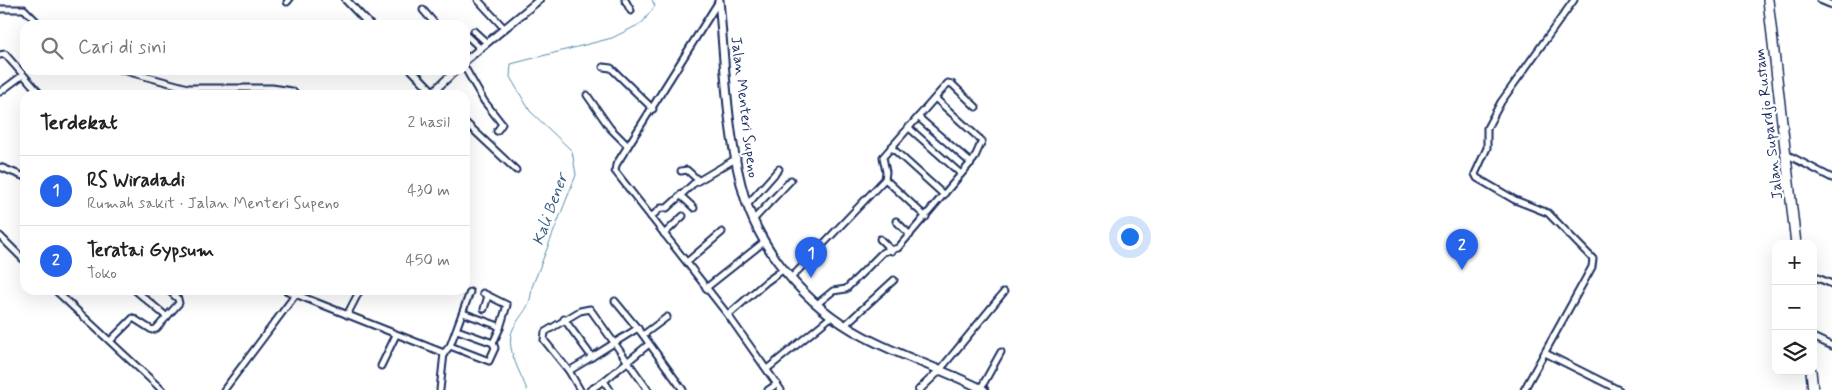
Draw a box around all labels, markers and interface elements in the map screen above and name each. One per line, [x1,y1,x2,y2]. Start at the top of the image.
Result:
search box [20,20,470,75]
icon: search [38,34,66,62]
text: Cari di sini [78,35,166,60]
street label: Jalan Menteri Supeno [725,35,763,179]
street label: Jalan Supardjo Rustam [1750,47,1788,200]
text: Terdekat [40,109,118,137]
text: 2 hasil [408,112,450,133]
text: RS Wiradadi [87,168,185,193]
water label: Kali Bener [528,168,574,248]
text: 1 [52,180,60,201]
text: 430 m [407,180,450,201]
text: Rumah sakit · Jalan Menteri Supeno [87,193,339,214]
your location [1117,224,1143,250]
pin: 2 [1446,229,1478,270]
pin: 1 [795,237,827,278]
text: Teratai Gypsum [87,238,214,263]
map controls [1772,240,1817,375]
button: + [1772,240,1817,285]
text: 2 [52,250,60,271]
text: 450 m [405,250,450,271]
text: Toko [87,263,117,284]
button: − [1772,285,1817,330]
button: layers [1772,330,1817,375]

